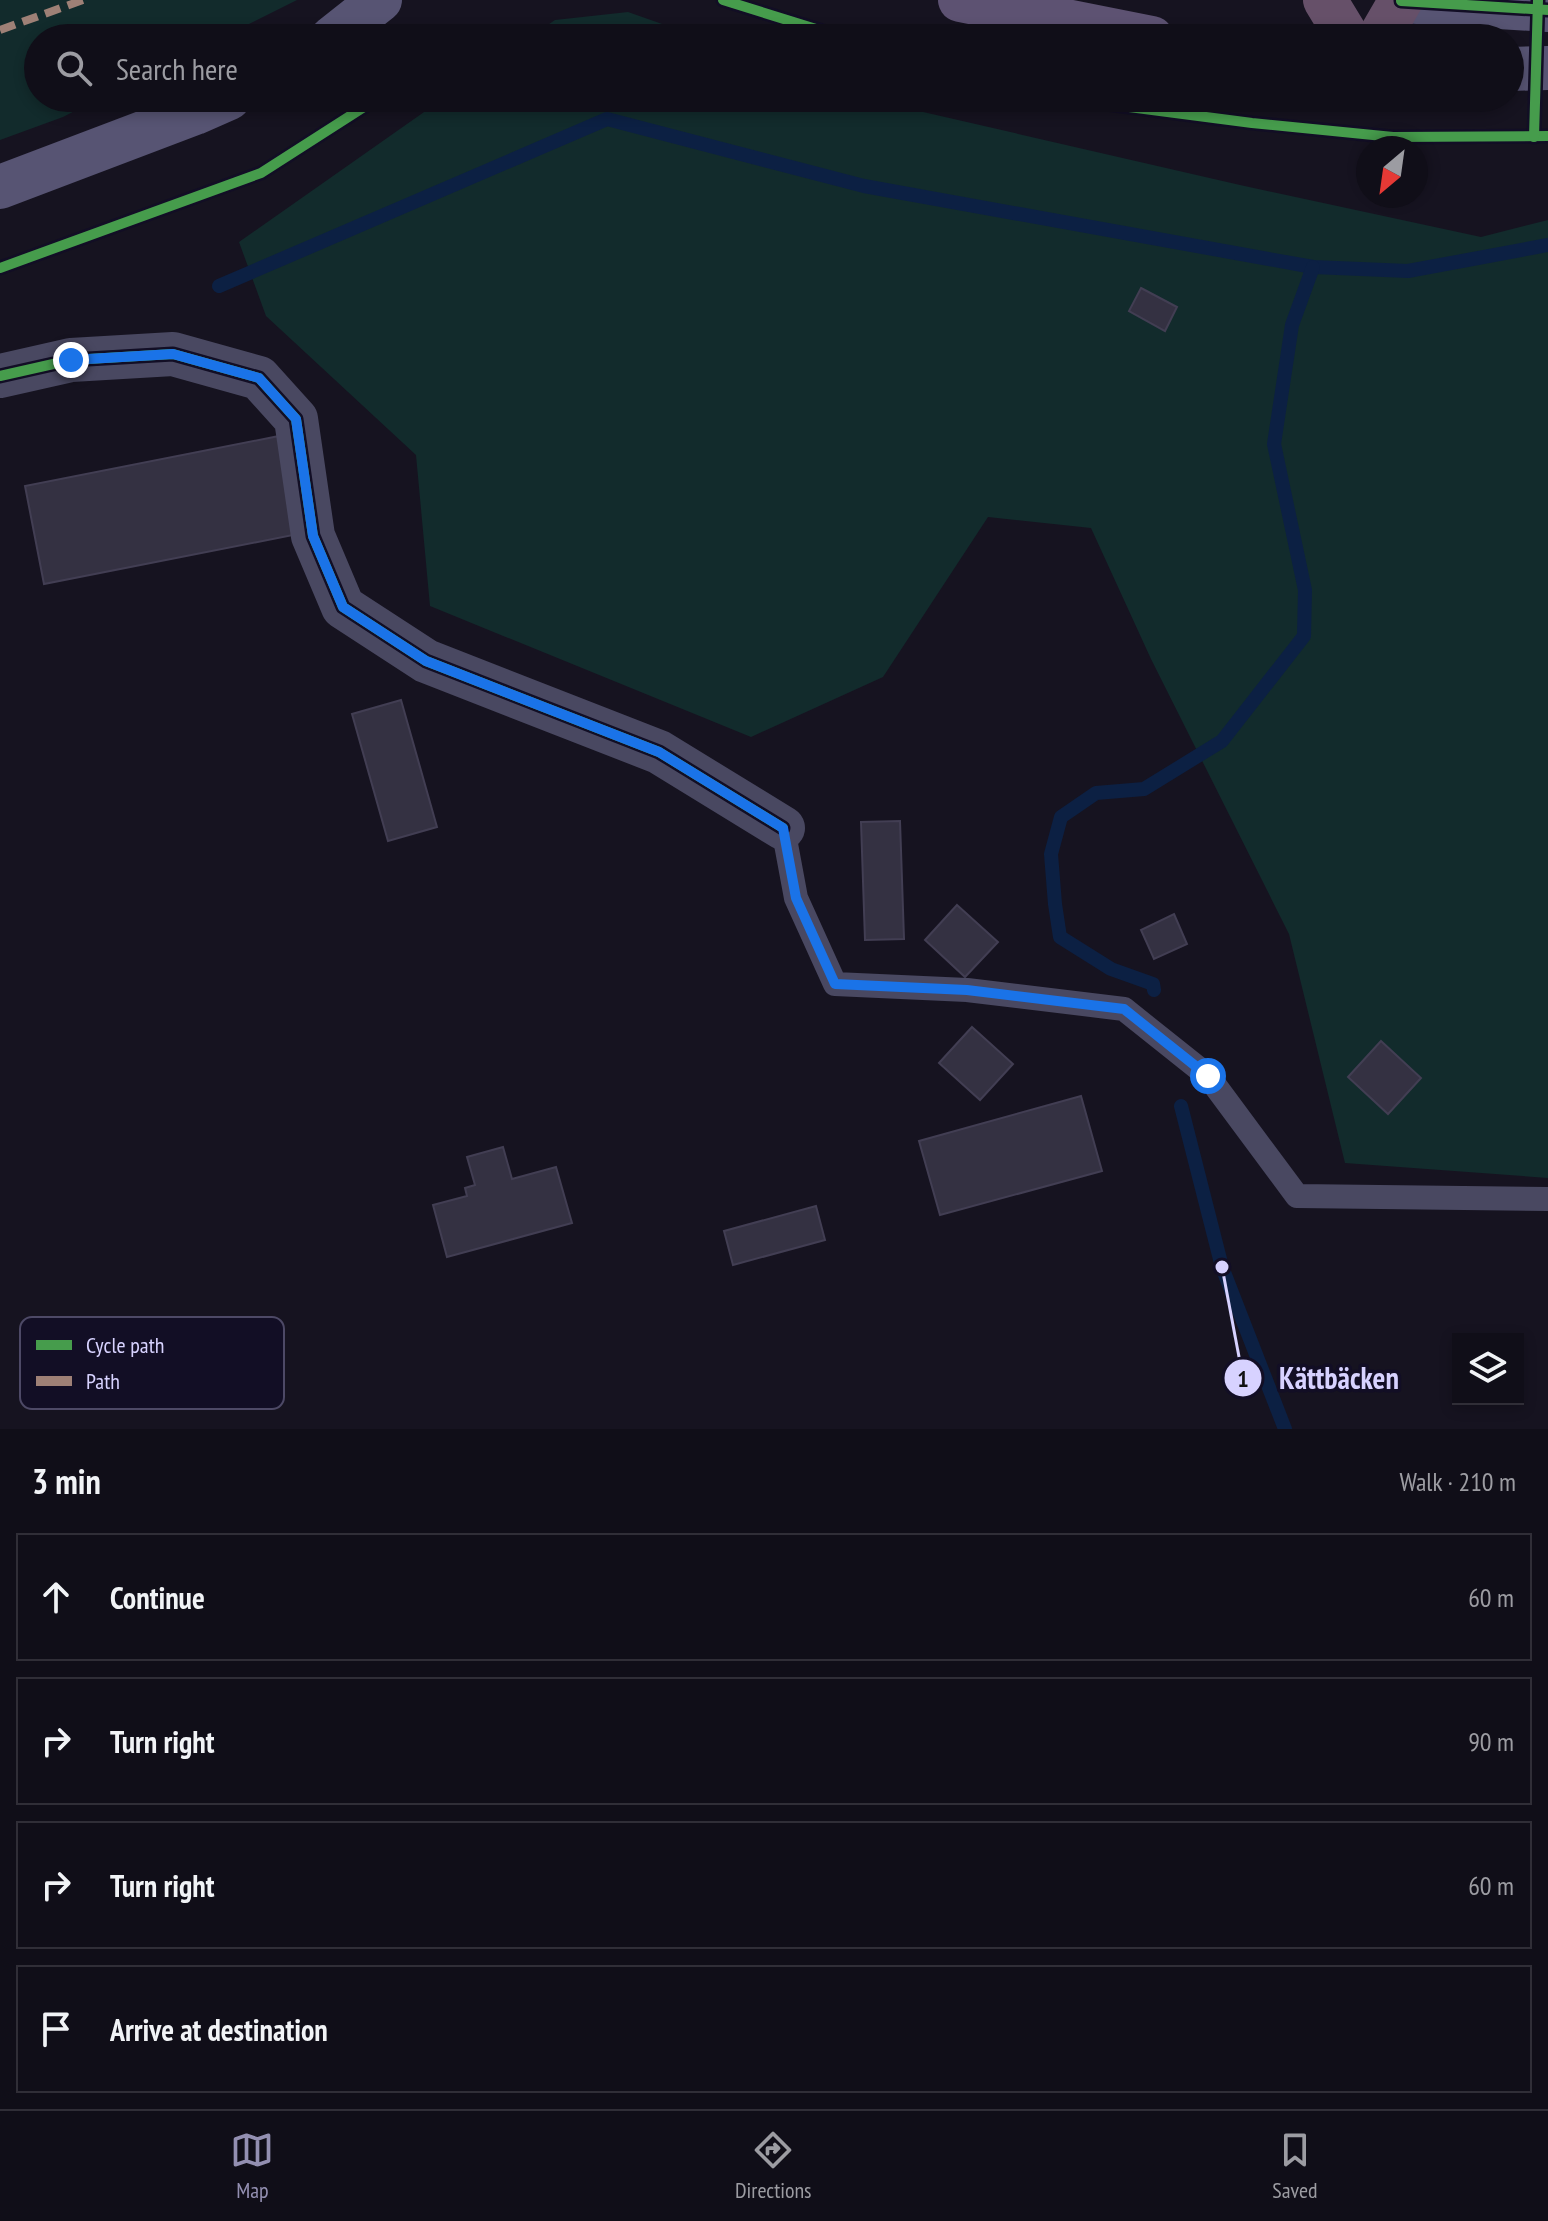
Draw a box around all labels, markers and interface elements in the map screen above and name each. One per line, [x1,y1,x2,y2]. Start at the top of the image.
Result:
search box [24,24,1524,112]
icon: search [52,46,96,90]
text: Search here [116,49,238,88]
north arrow [1356,136,1428,208]
route end [53,342,89,378]
route start [1190,1058,1226,1094]
legend [20,1317,284,1409]
text: Cycle path [86,1331,164,1359]
map controls [1452,1333,1524,1405]
button: layers [1452,1333,1524,1405]
callout: Kättbäcken [1223,1351,1415,1405]
text: Kättbäcken [1279,1358,1399,1397]
text: 1 [1237,1363,1249,1394]
text: Path [86,1367,120,1395]
text: 3 min [32,1459,101,1503]
text: Walk · 210 m [1399,1465,1516,1498]
icon: ahead [34,1575,78,1619]
text: Continue [110,1578,205,1617]
text: 60 m [1468,1581,1514,1614]
icon: right [34,1719,78,1763]
text: Turn right [110,1722,214,1761]
text: 90 m [1468,1725,1514,1758]
icon: right [34,1863,78,1907]
text: Turn right [110,1866,214,1905]
text: 60 m [1468,1869,1514,1902]
icon: arrive [34,2007,78,2051]
text: Arrive at destination [110,2010,328,2049]
tab: Map [230,2128,274,2204]
tab: Directions [735,2128,812,2204]
tab: Saved [1272,2128,1318,2204]

